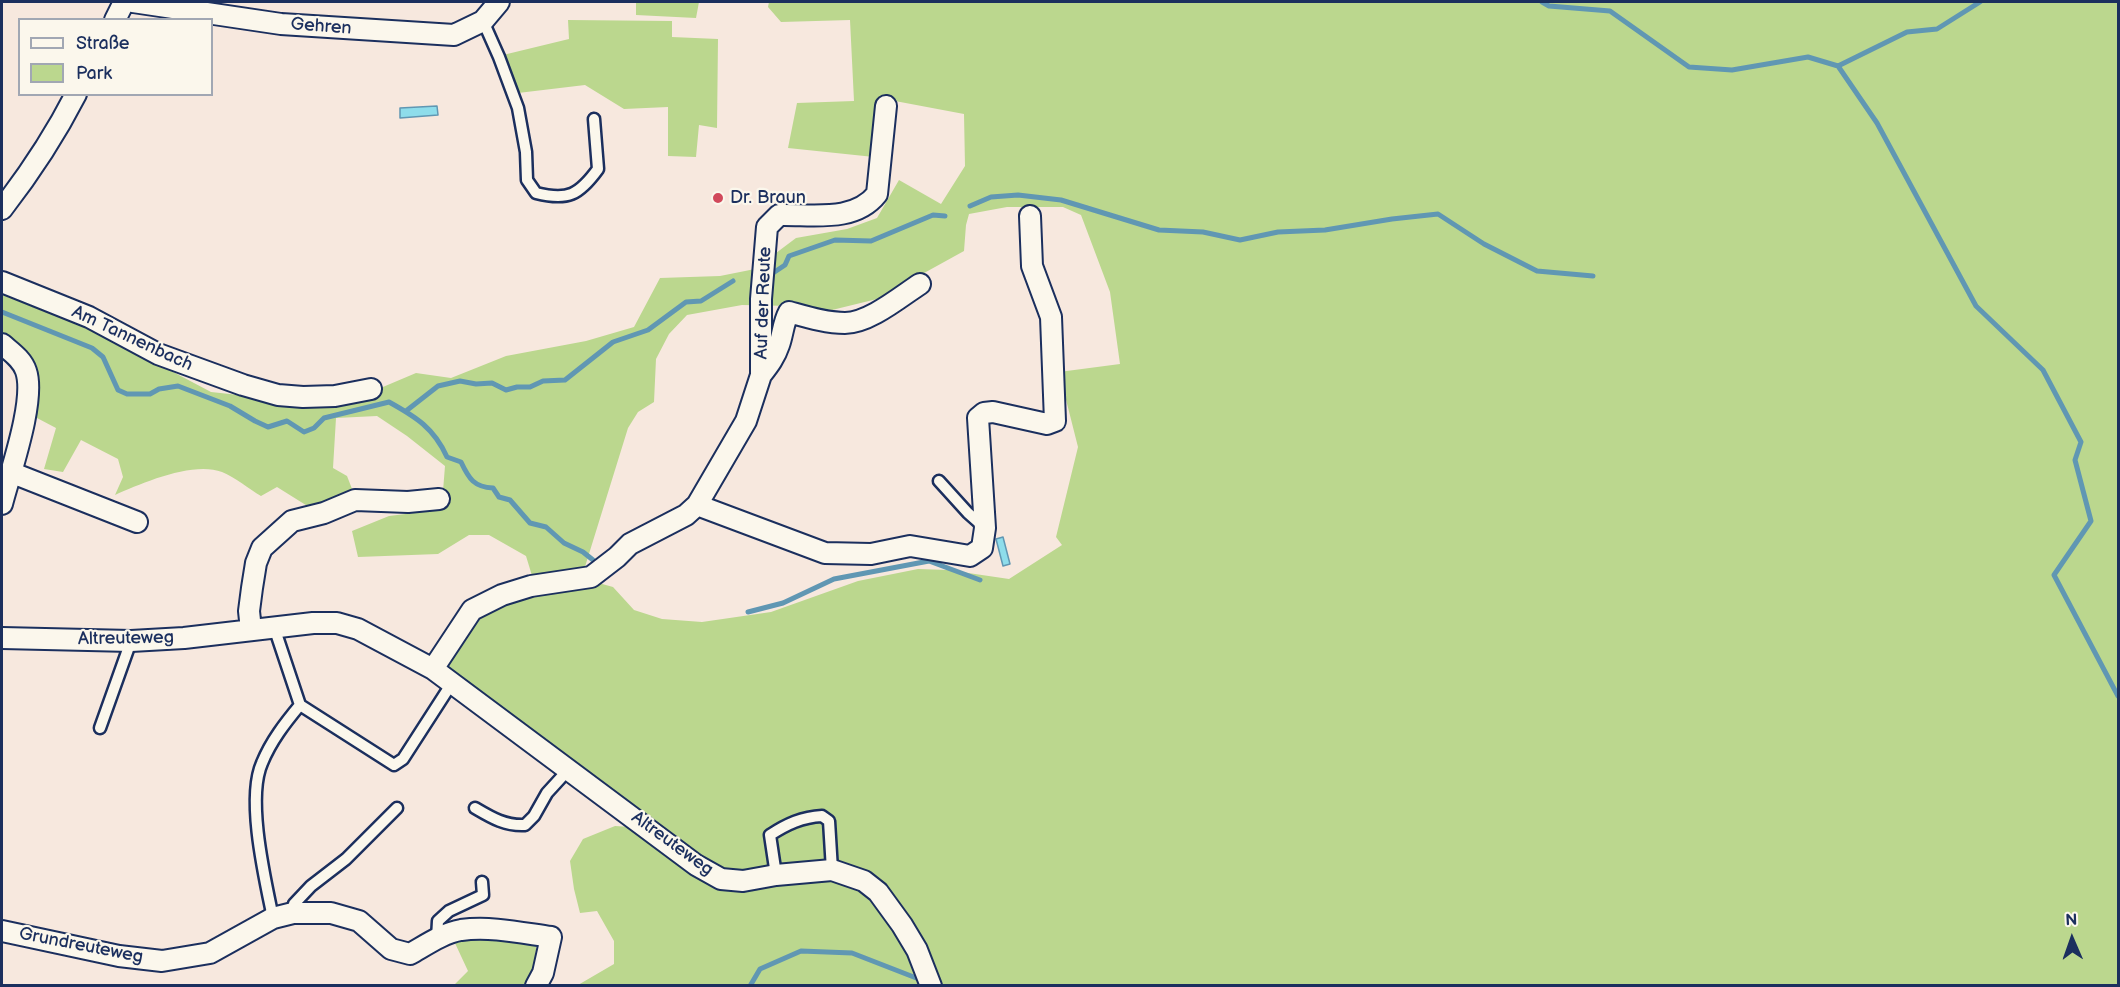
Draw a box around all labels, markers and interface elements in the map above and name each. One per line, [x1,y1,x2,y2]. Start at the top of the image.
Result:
street label: Gehren [290,14,352,40]
legend [18,18,213,96]
text: Straße [76,33,129,54]
text: Park [76,63,112,84]
place label: Dr. Braun [730,187,806,209]
marker: Dr. Braun [711,191,725,205]
street label: Auf der Reute [751,246,777,360]
street label: Am Tannenbach [68,302,196,376]
street label: Altreuteweg [78,627,174,651]
street label: Altreuteweg [627,807,717,881]
north arrow [2042,909,2102,969]
text: N [2065,911,2078,930]
street label: Grundreuteweg [17,923,145,969]

